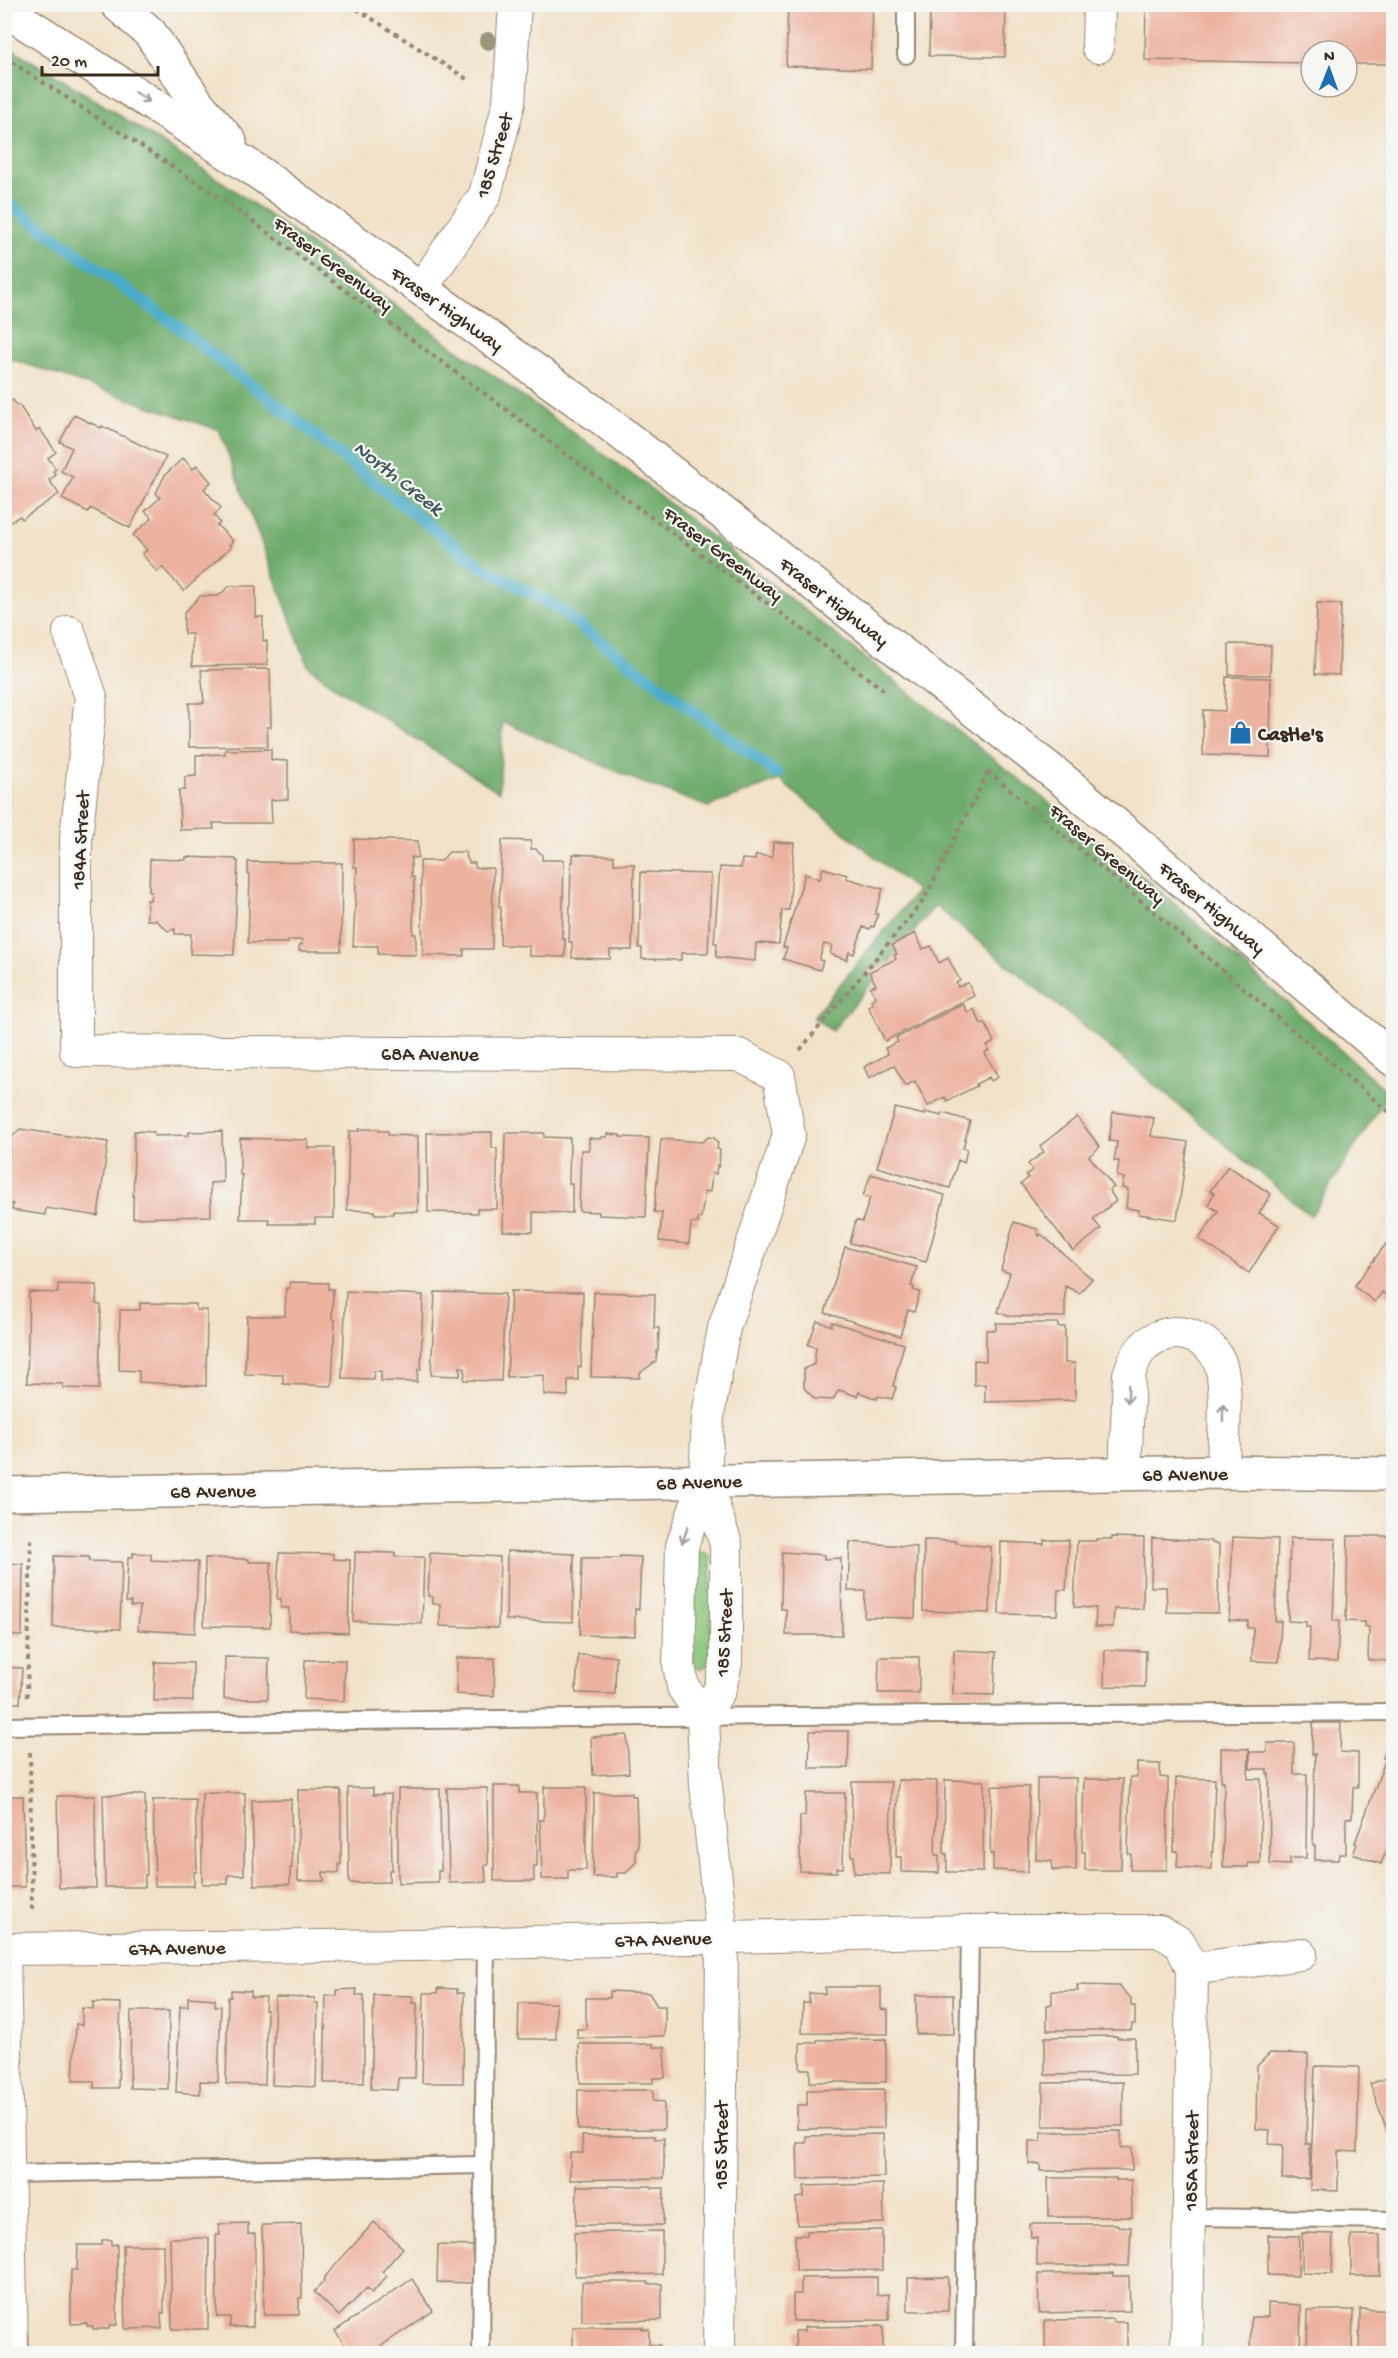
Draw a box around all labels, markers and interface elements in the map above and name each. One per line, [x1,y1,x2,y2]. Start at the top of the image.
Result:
scale bar [42,39,158,77]
north arrow [1299,39,1359,99]
text: N [1324,48,1335,67]
text: 20 m [51,52,87,73]
one-way arrow [133,92,150,104]
street label: 185 Street [472,109,521,202]
street label: Fraser Greenway [267,213,397,318]
street label: Fraser Highway [384,263,507,358]
water label: North Creek [347,437,449,524]
street label: Fraser Greenway [657,503,787,608]
street label: Fraser Highway [773,553,892,654]
shop icon: Castle's [1227,720,1253,746]
place label: Castle's [1257,725,1324,748]
street label: 184A Street [68,789,97,891]
street label: Fraser Greenway [1042,800,1169,911]
street label: Fraser Highway [1152,858,1269,961]
street label: 68A Avenue [381,1045,480,1068]
one-way arrow [1122,1383,1133,1403]
one-way arrow [1218,1404,1229,1424]
street label: 68 Avenue [1142,1464,1229,1489]
street label: 68 Avenue [656,1471,743,1497]
street label: 68 Avenue [170,1481,257,1506]
one-way arrow [679,1525,690,1544]
street label: 185 Street [713,1587,740,1679]
street label: 67A Avenue [614,1928,713,1955]
street label: 67A Avenue [128,1938,227,1963]
street label: 185 Street [712,2099,735,2190]
street label: 185A Street [1181,2109,1206,2212]

